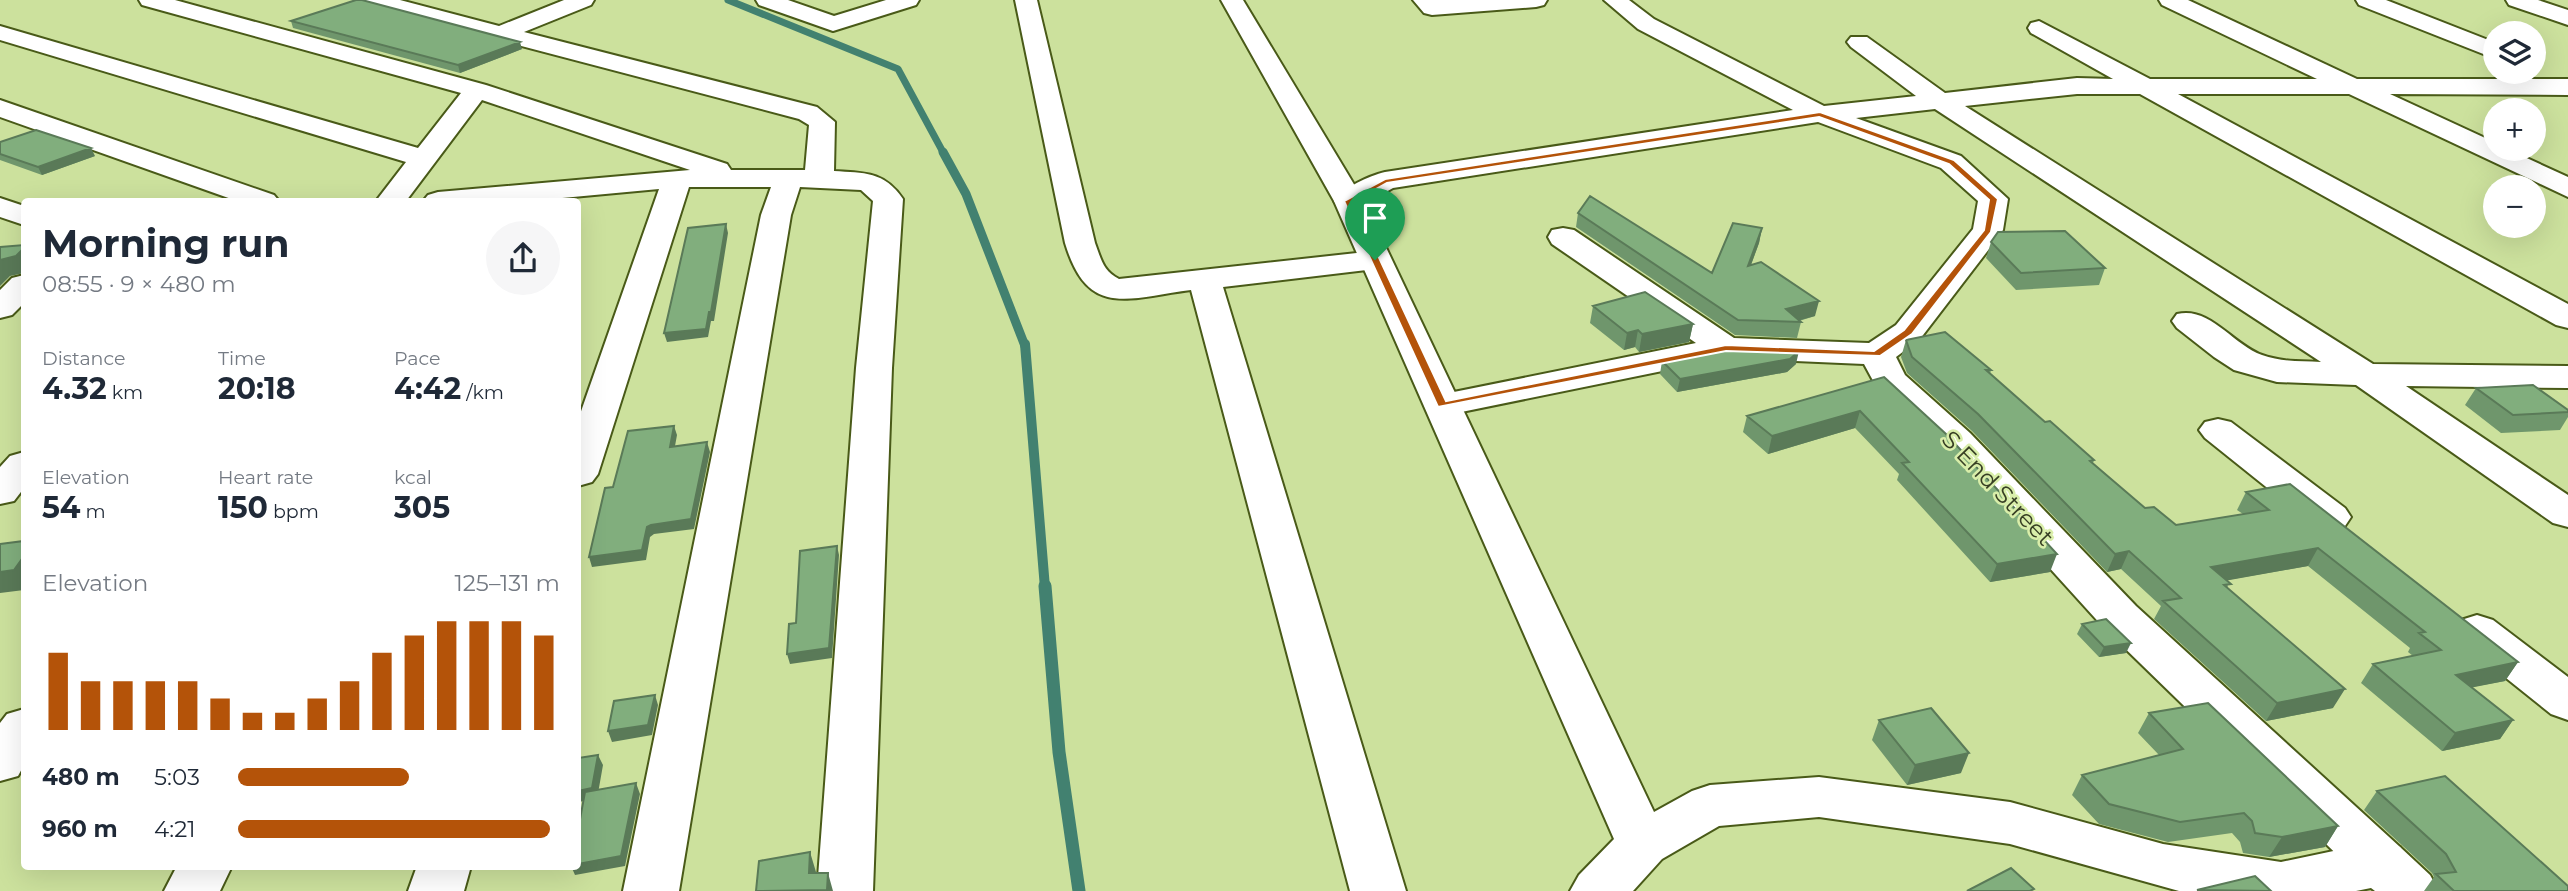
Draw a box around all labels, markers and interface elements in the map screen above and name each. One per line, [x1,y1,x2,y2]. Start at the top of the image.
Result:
map controls [2483,21,2546,238]
button: layers [2483,21,2546,84]
button: + [2483,98,2546,161]
button: − [2483,175,2546,238]
pin [1345,188,1405,260]
icon: arrive [1356,199,1394,237]
text: Morning run [42,220,290,267]
button: share [486,221,560,295]
text: 08:55 · 9 × 480 m [42,270,236,298]
text: Distance [42,347,125,370]
text: Time [218,347,266,370]
text: Pace [394,347,441,370]
text: 4.32 [42,370,107,407]
text: 20:18 [218,370,296,407]
text: 4:42 [394,370,461,407]
text: km [107,381,143,404]
text: /km [461,381,504,404]
street label: S End Street [1936,425,2060,552]
text: Elevation [42,466,130,489]
text: Heart rate [218,466,313,489]
text: kcal [394,466,432,489]
text: 54 [42,489,81,526]
text: 150 [218,489,268,526]
text: 305 [394,489,450,526]
text: m [81,500,106,523]
text: bpm [268,500,319,523]
text: Elevation [42,569,148,597]
text: 125–131 m [455,569,560,597]
text: 480 m [42,763,120,791]
text: 5:03 [154,763,200,791]
text: 960 m [42,815,118,843]
text: 4:21 [154,815,196,843]

